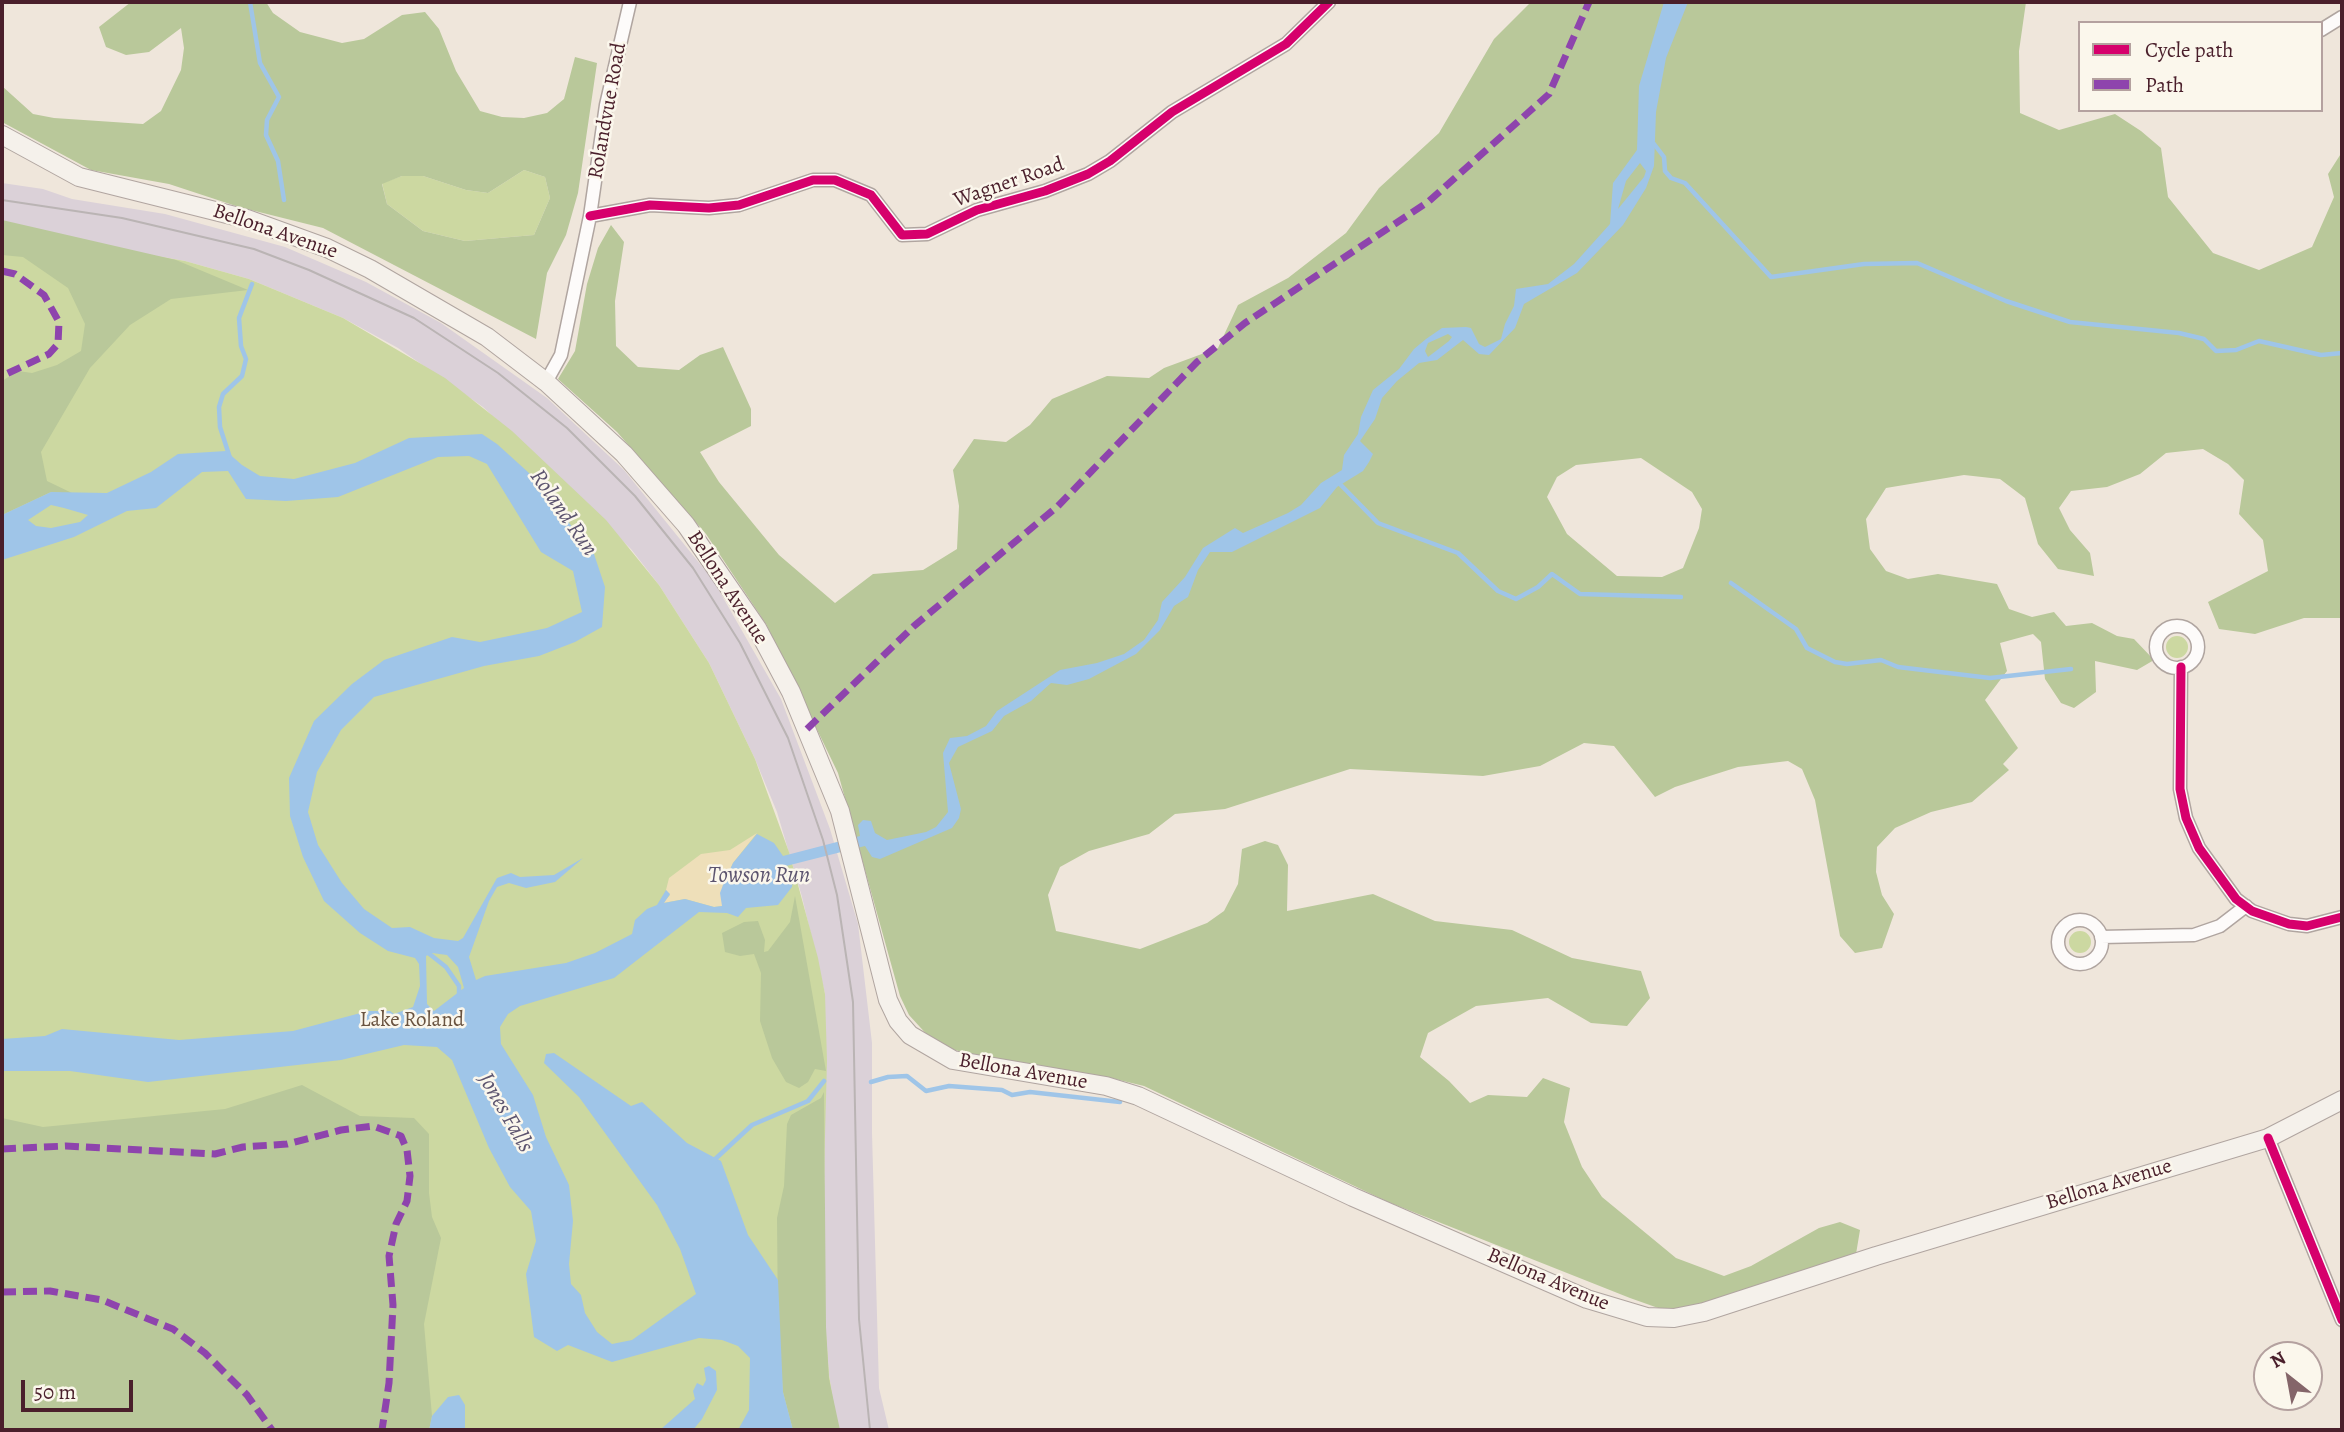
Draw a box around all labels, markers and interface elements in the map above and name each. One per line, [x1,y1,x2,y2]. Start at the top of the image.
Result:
legend [2078,21,2323,112]
text: Cycle path [2145,36,2234,64]
street label: Rolandvue Road [584,41,632,181]
text: Path [2145,71,2184,99]
street label: Wagner Road [951,152,1067,214]
street label: Bellona Avenue [209,199,341,265]
water label: Roland Run [523,464,603,562]
street label: Bellona Avenue [681,526,773,650]
water label: Towson Run [708,862,810,890]
park label: Lake Roland [360,1008,464,1034]
street label: Bellona Avenue [957,1048,1089,1096]
water label: Jones Falls [471,1068,539,1158]
street label: Bellona Avenue [2043,1154,2175,1216]
street label: Bellona Avenue [1483,1243,1613,1317]
north arrow [2253,1341,2323,1411]
text: N [2266,1345,2291,1374]
scale bar [24,1366,136,1410]
text: 50 m [34,1378,76,1406]

